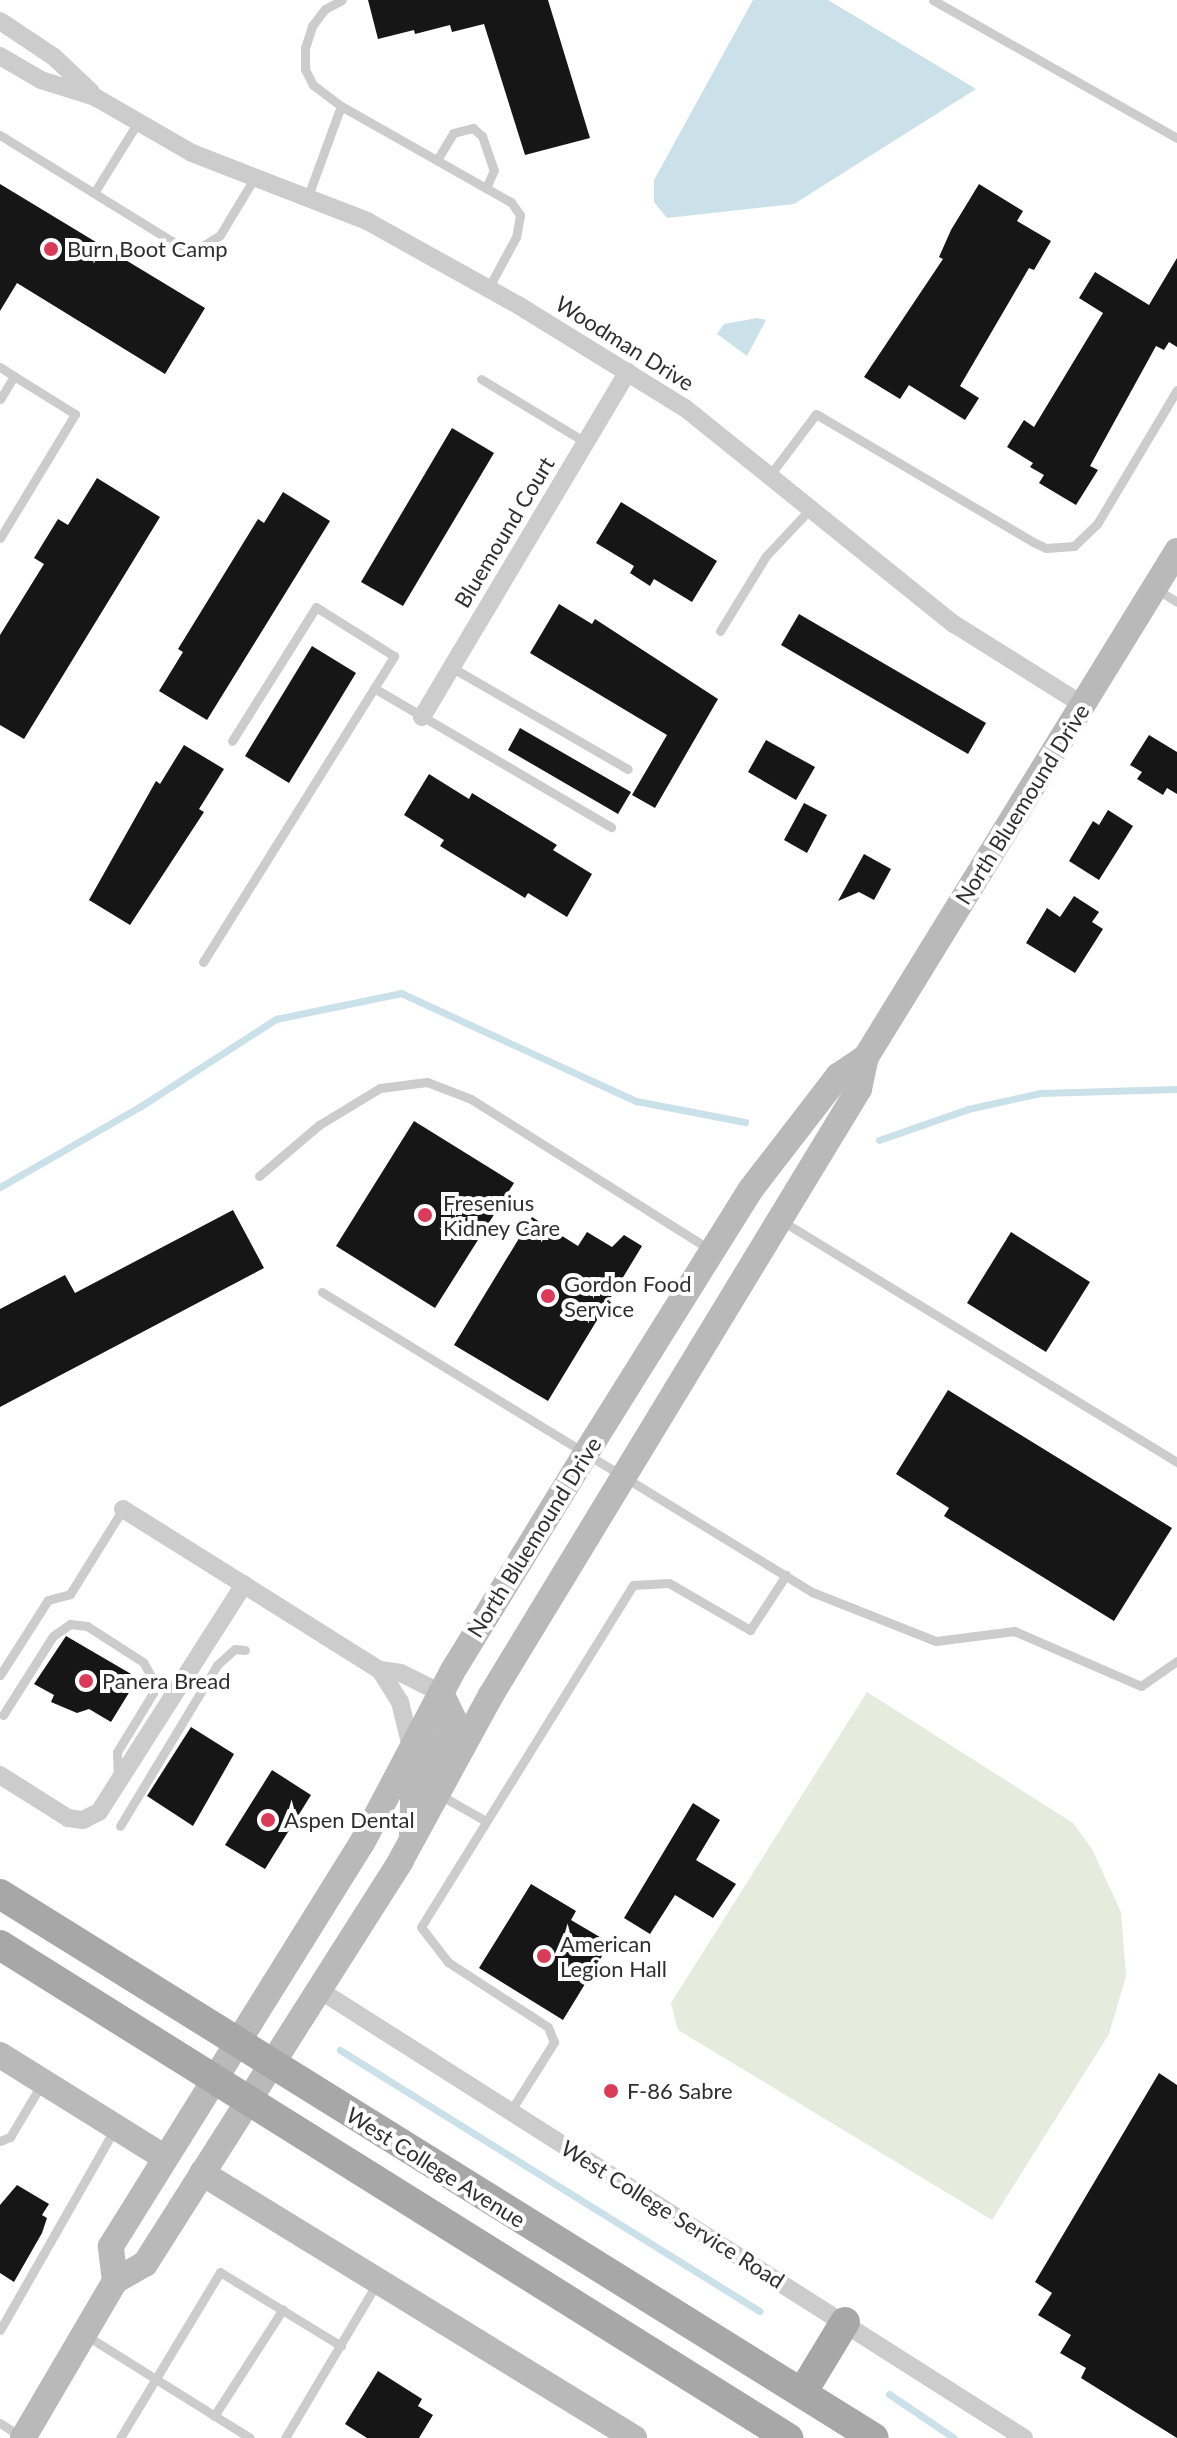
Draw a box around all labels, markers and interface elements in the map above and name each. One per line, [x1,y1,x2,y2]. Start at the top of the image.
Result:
place label: Burn Boot Camp [67,236,228,262]
marker: Burn Boot Camp [42,240,60,258]
street label: Woodman Drive [551,290,699,396]
street label: Bluemound Court [449,452,559,612]
street label: North Bluemound Drive [950,699,1094,909]
place label: Fresenius Kidney Care [443,1189,561,1240]
marker: Fresenius Kidney Care [414,1204,436,1226]
place label: Gordon Food Service [564,1270,691,1322]
marker: Gordon Food Service [539,1287,557,1305]
street label: North Bluemound Drive [462,1432,606,1642]
place label: Panera Bread [102,1668,230,1694]
marker: Panera Bread [77,1672,95,1690]
place label: Aspen Dental [284,1807,415,1833]
marker: Aspen Dental [259,1811,277,1829]
place label: American Legion Hall [560,1930,667,1982]
marker: American Legion Hall [535,1947,553,1965]
place label: F-86 Sabre [627,2078,733,2104]
marker: F-86 Sabre [602,2082,620,2100]
street label: West College Avenue [341,2101,531,2233]
street label: West College Service Road [557,2134,789,2294]

